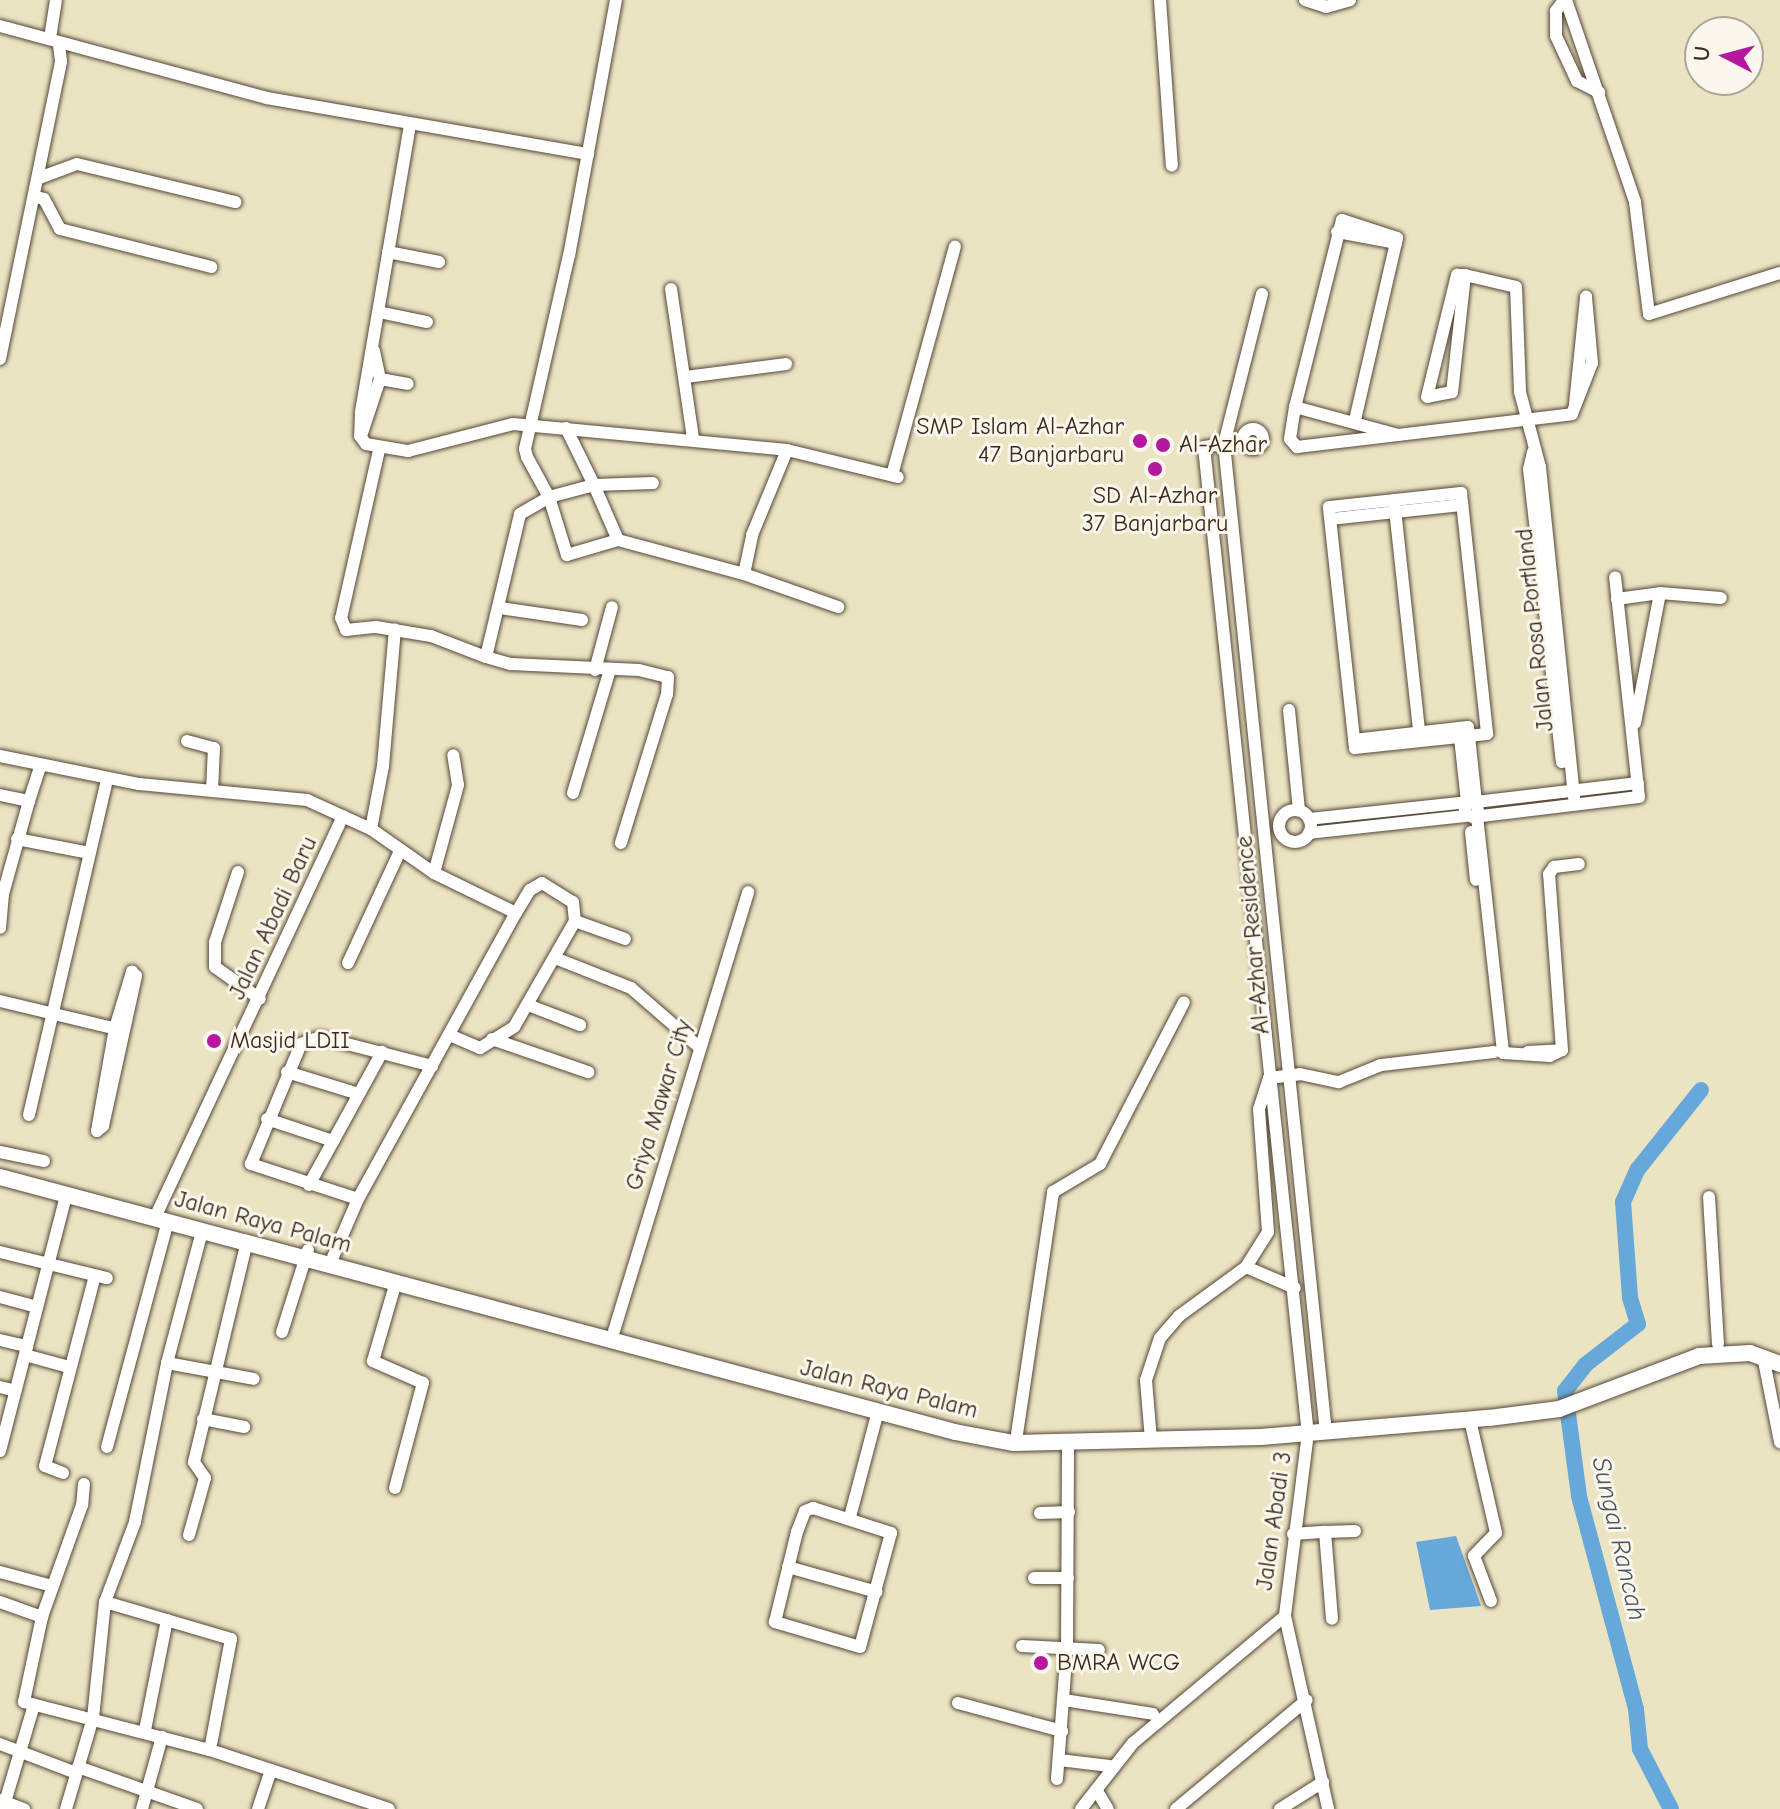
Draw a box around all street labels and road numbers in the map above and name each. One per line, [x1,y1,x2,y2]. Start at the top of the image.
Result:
street label: Jalan Rosa Portland [1510,527,1560,733]
street label: Jalan Abadi Baru [223,832,323,1004]
street label: Al-Azhar Residence [1230,835,1276,1035]
street label: Griya Mawar City [619,1016,699,1194]
street label: Jalan Raya Palam [171,1185,355,1259]
street label: Jalan Raya Palam [797,1353,981,1425]
street label: Jalan Abadi 3 [1250,1450,1298,1592]

